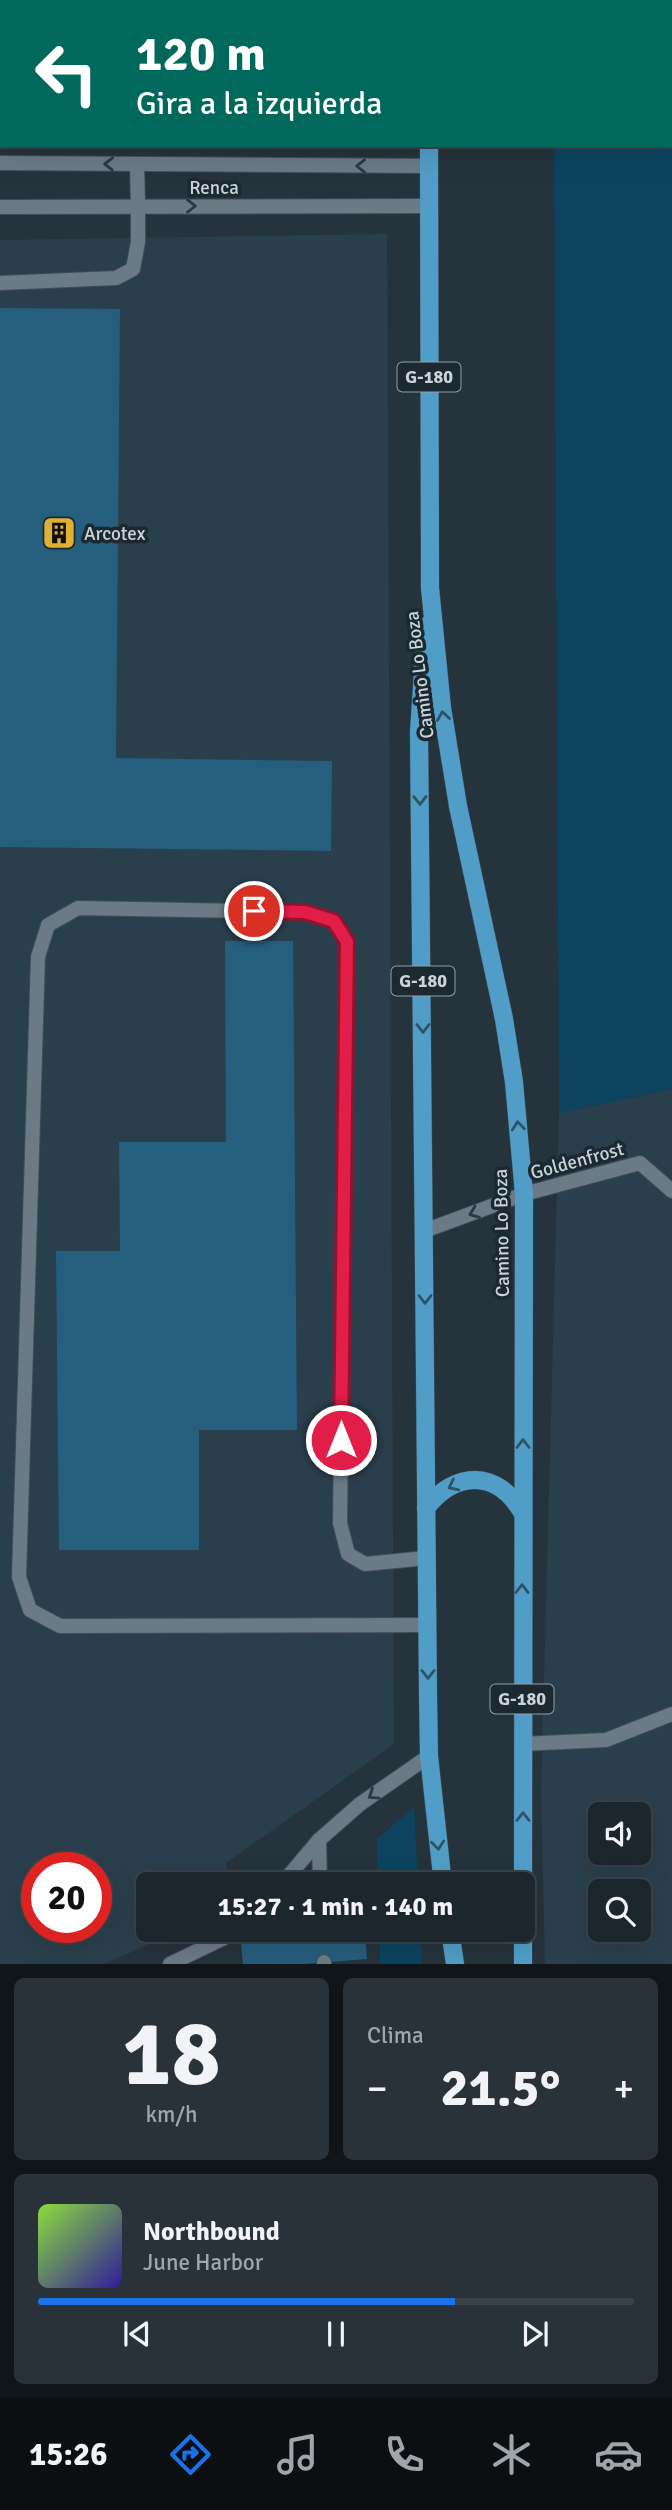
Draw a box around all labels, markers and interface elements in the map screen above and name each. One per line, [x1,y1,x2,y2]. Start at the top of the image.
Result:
text: 120 m [136,24,266,84]
icon: left [21,28,112,119]
text: Gira a la izquierda [136,84,383,123]
one-way arrow [103,156,114,172]
one-way arrow [355,158,366,174]
street label: Renca [189,176,239,200]
one-way arrow [186,198,196,214]
road number: G-180 [398,362,460,391]
building icon: Arcotex [40,514,78,552]
place label: Arcotex [84,522,146,546]
street label: Camino Lo Boza [400,610,440,740]
one-way arrow [436,710,451,722]
one-way arrow [413,795,428,806]
pin [224,881,284,941]
icon: arrive [235,892,273,930]
road number: G-180 [392,966,454,996]
one-way arrow [415,1023,431,1033]
one-way arrow [511,1120,526,1132]
street label: Goldenfrost [528,1137,627,1185]
street label: Camino Lo Boza [489,1169,515,1297]
one-way arrow [469,1204,481,1218]
one-way arrow [417,1295,433,1305]
position arrow [304,1403,378,1477]
one-way arrow [515,1438,531,1449]
one-way arrow [448,1478,460,1492]
one-way arrow [514,1583,530,1594]
one-way arrow [420,1669,436,1680]
road number: G-180 [490,1684,554,1714]
one-way arrow [368,1787,381,1799]
map controls [588,1802,651,1942]
button: sound [588,1802,651,1865]
one-way arrow [515,1811,531,1821]
one-way arrow [430,1840,445,1851]
speed limit sign: 20 [21,1852,112,1943]
button: search [588,1879,651,1942]
text: 15:27 · 1 min · 140 m [218,1891,453,1923]
text: 18 [122,1998,221,2111]
text: Clima [367,2021,424,2050]
text: 21.5° [441,2056,560,2120]
text: − [367,2065,388,2112]
text: + [613,2065,634,2112]
text: km/h [145,2100,198,2129]
text: Northbound [143,2216,280,2248]
text: June Harbor [143,2248,263,2277]
icon: previous [118,2315,156,2353]
icon: pause [317,2315,355,2353]
icon: next [516,2315,554,2353]
icon: directions [166,2430,215,2479]
icon: music [273,2430,322,2479]
icon: phone [380,2430,429,2479]
icon: climate [487,2430,536,2479]
icon: car [594,2430,643,2479]
text: 15:26 [29,2435,108,2474]

